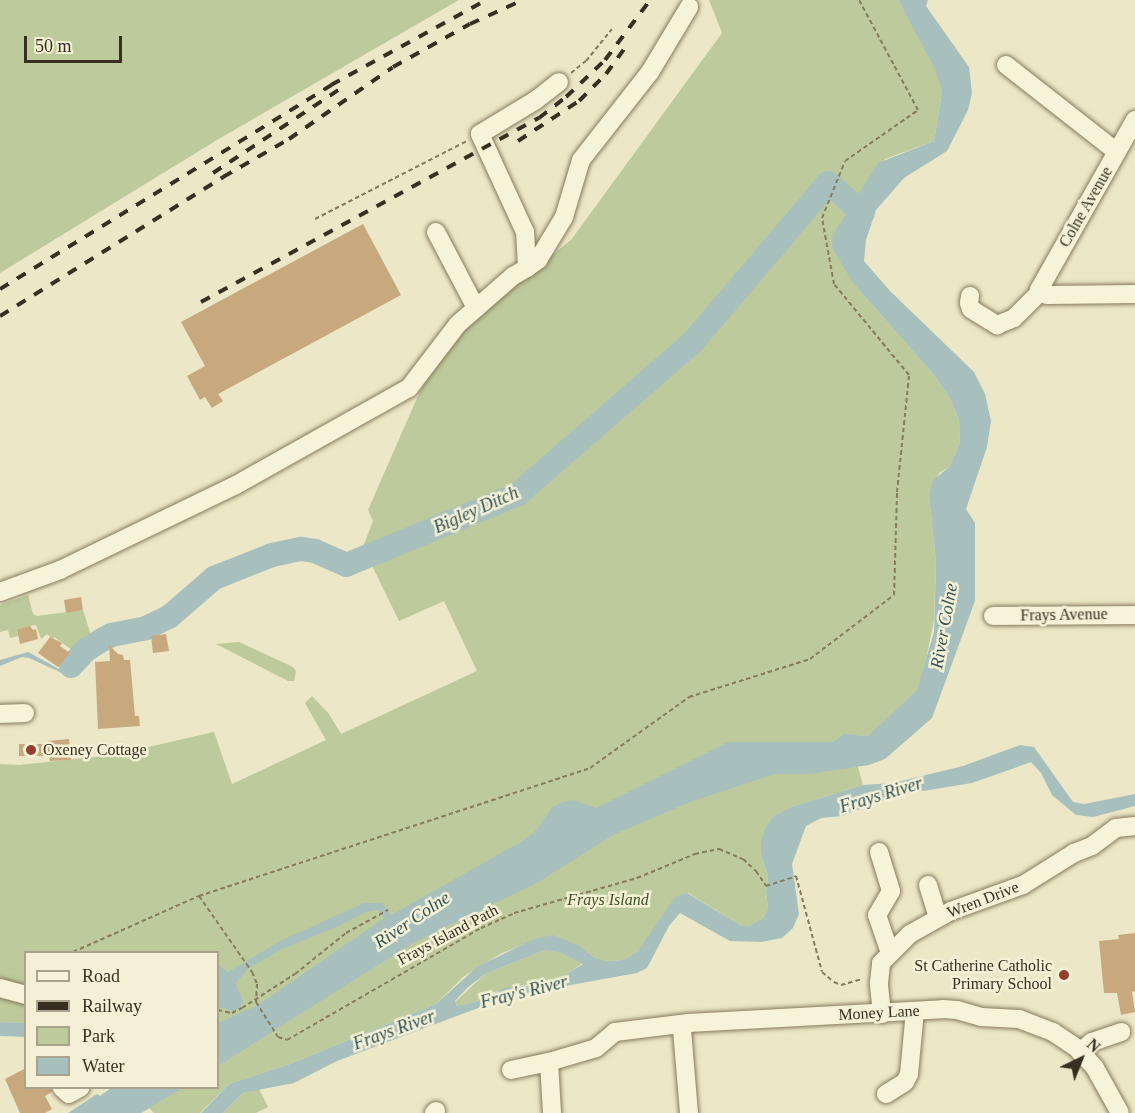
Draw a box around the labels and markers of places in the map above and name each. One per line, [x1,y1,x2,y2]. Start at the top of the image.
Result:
place label: Oxeney Cottage [43,740,147,760]
marker: Oxeney Cottage [24,743,38,757]
place label: St Catherine Catholic Primary School [914,956,1052,994]
marker: St Catherine Catholic Primary School [1057,968,1071,982]

